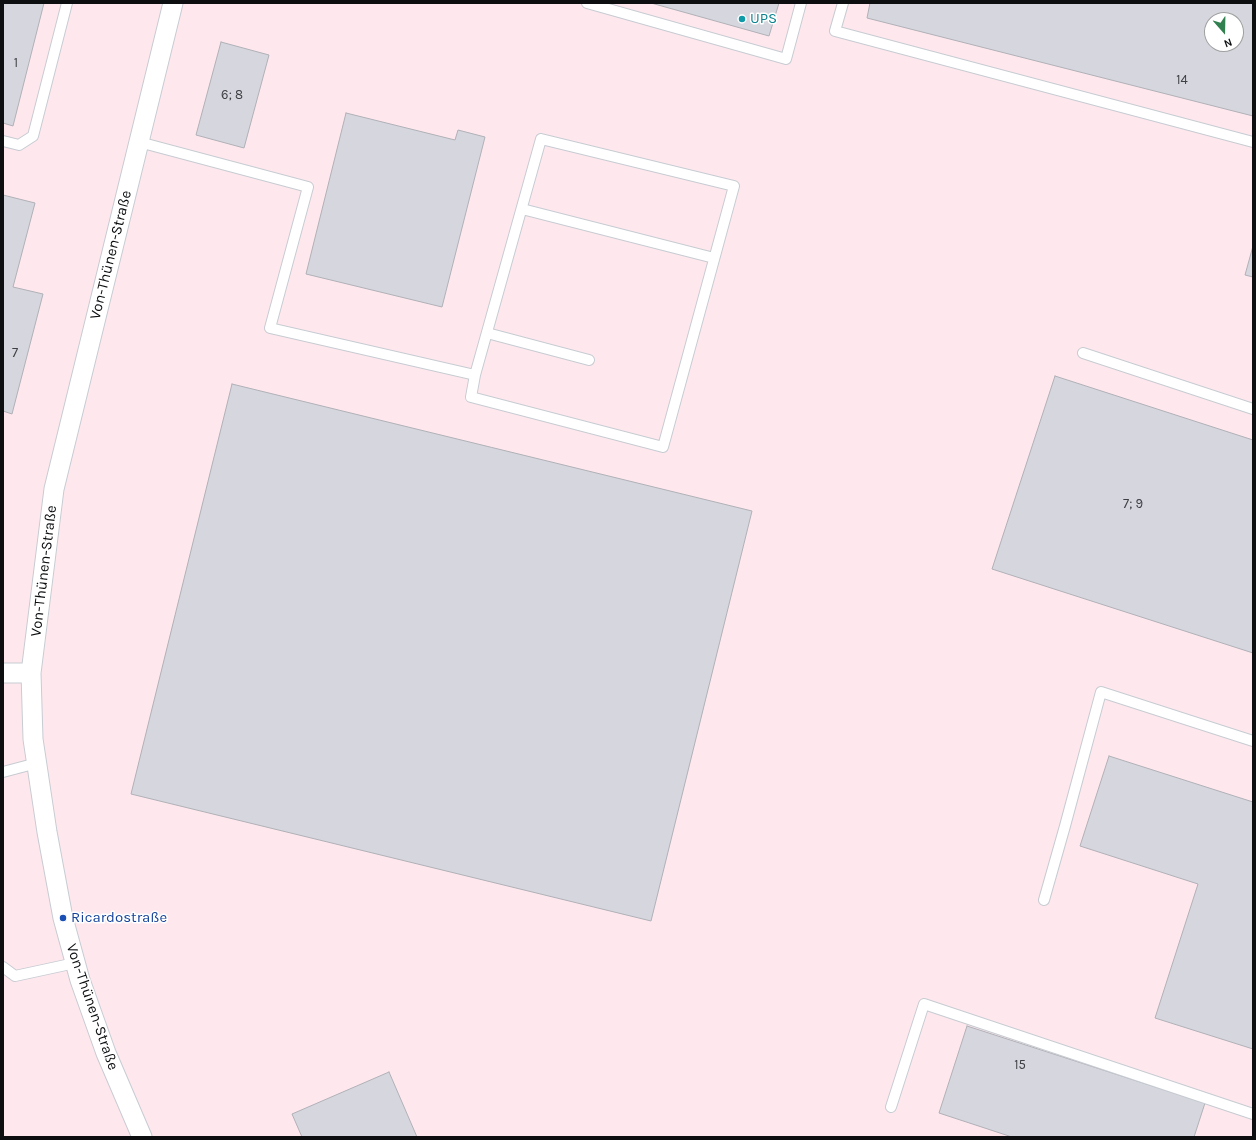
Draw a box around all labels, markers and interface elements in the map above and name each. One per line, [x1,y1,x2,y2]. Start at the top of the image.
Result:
place label: UPS [750,10,777,28]
north arrow [1204,12,1244,52]
marker: UPS [737,14,747,24]
text: N [1222,35,1234,50]
house number: 1 [14,55,18,71]
house number: 14 [1176,72,1188,88]
house number: 6; 8 [221,87,243,103]
street label: Von-Thünen-Straße [86,189,136,321]
house number: 7 [12,345,18,361]
house number: 7; 9 [1123,496,1143,512]
street label: Von-Thünen-Straße [27,504,61,638]
place label: Ricardostraße [71,909,167,927]
marker: Ricardostraße [58,913,68,923]
street label: Von-Thünen-Straße [62,941,122,1073]
house number: 15 [1014,1057,1026,1073]

